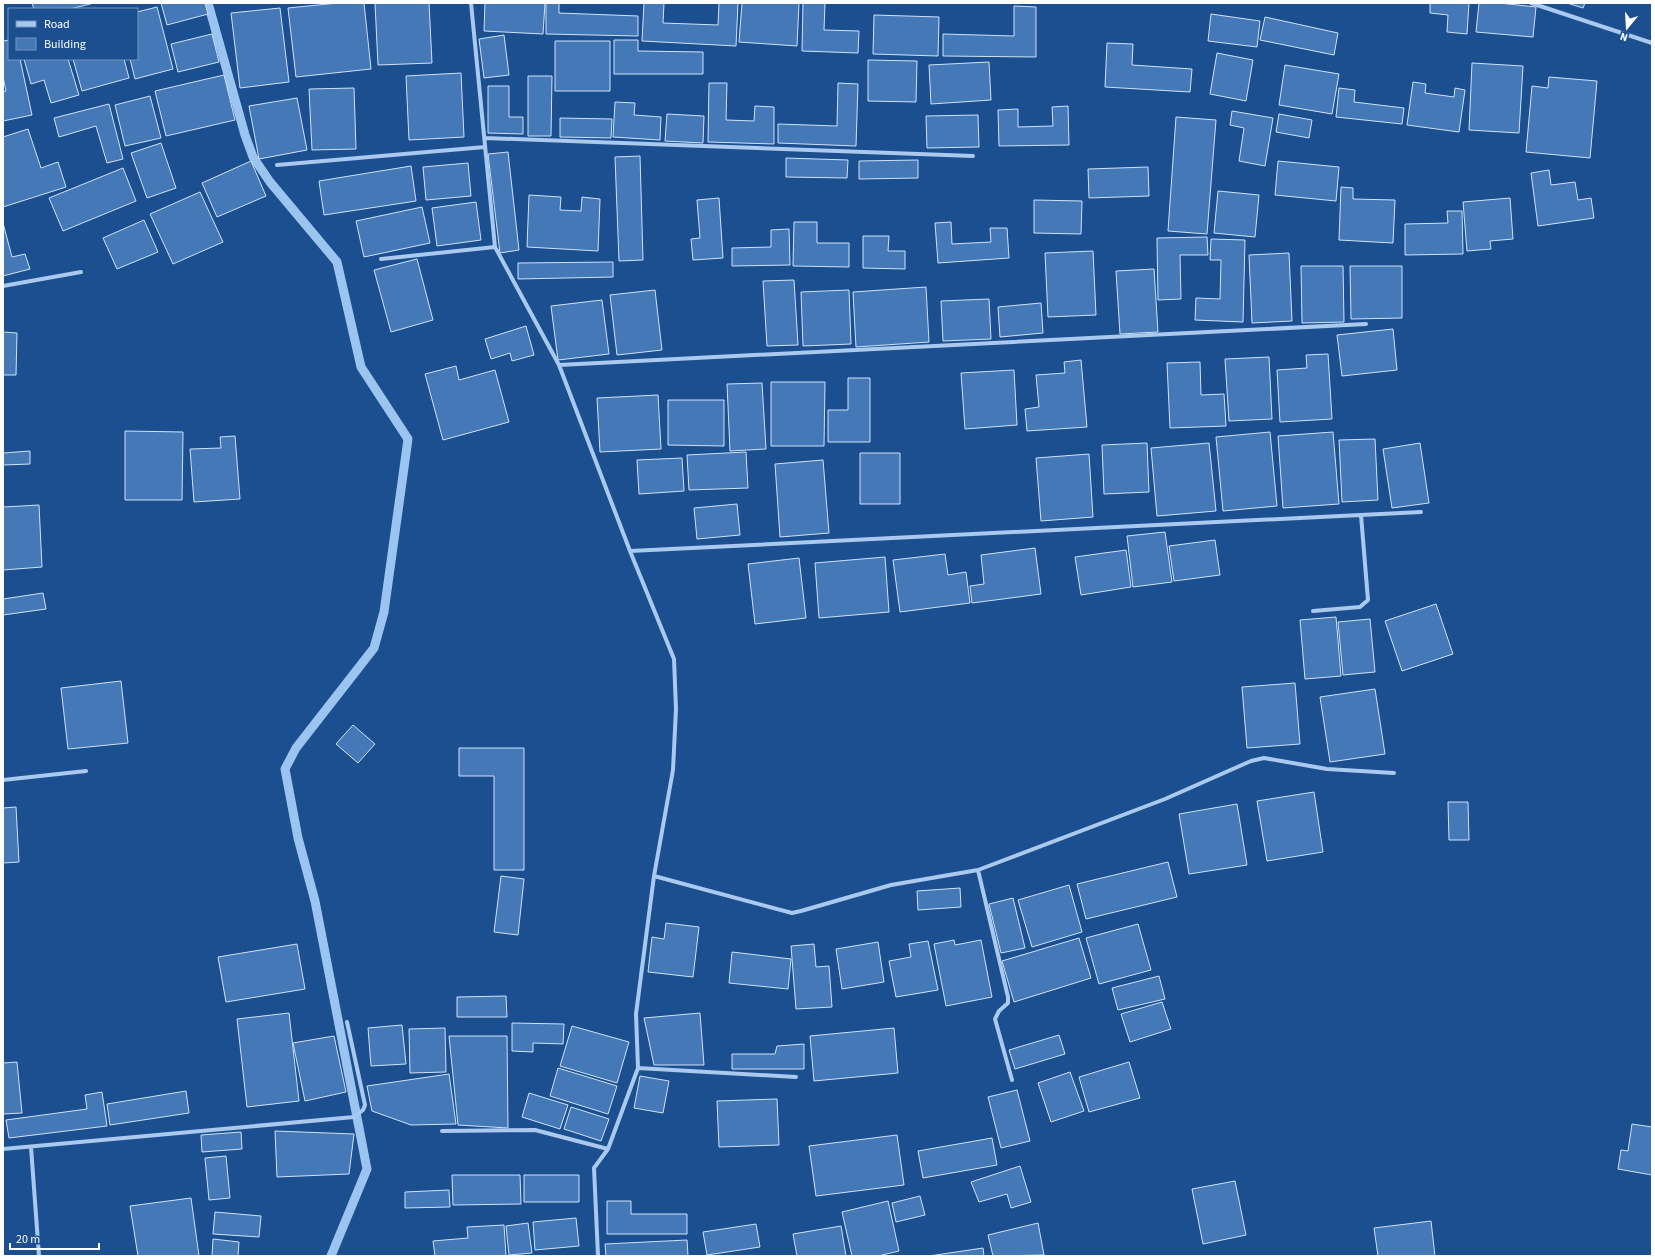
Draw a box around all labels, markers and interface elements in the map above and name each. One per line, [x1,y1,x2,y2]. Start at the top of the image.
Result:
legend [8,8,138,60]
north arrow [1607,8,1647,48]
text: Road [44,16,70,33]
text: N [1618,29,1630,45]
text: Building [44,36,86,53]
scale bar [10,1225,99,1251]
text: 20 m [16,1231,40,1248]

